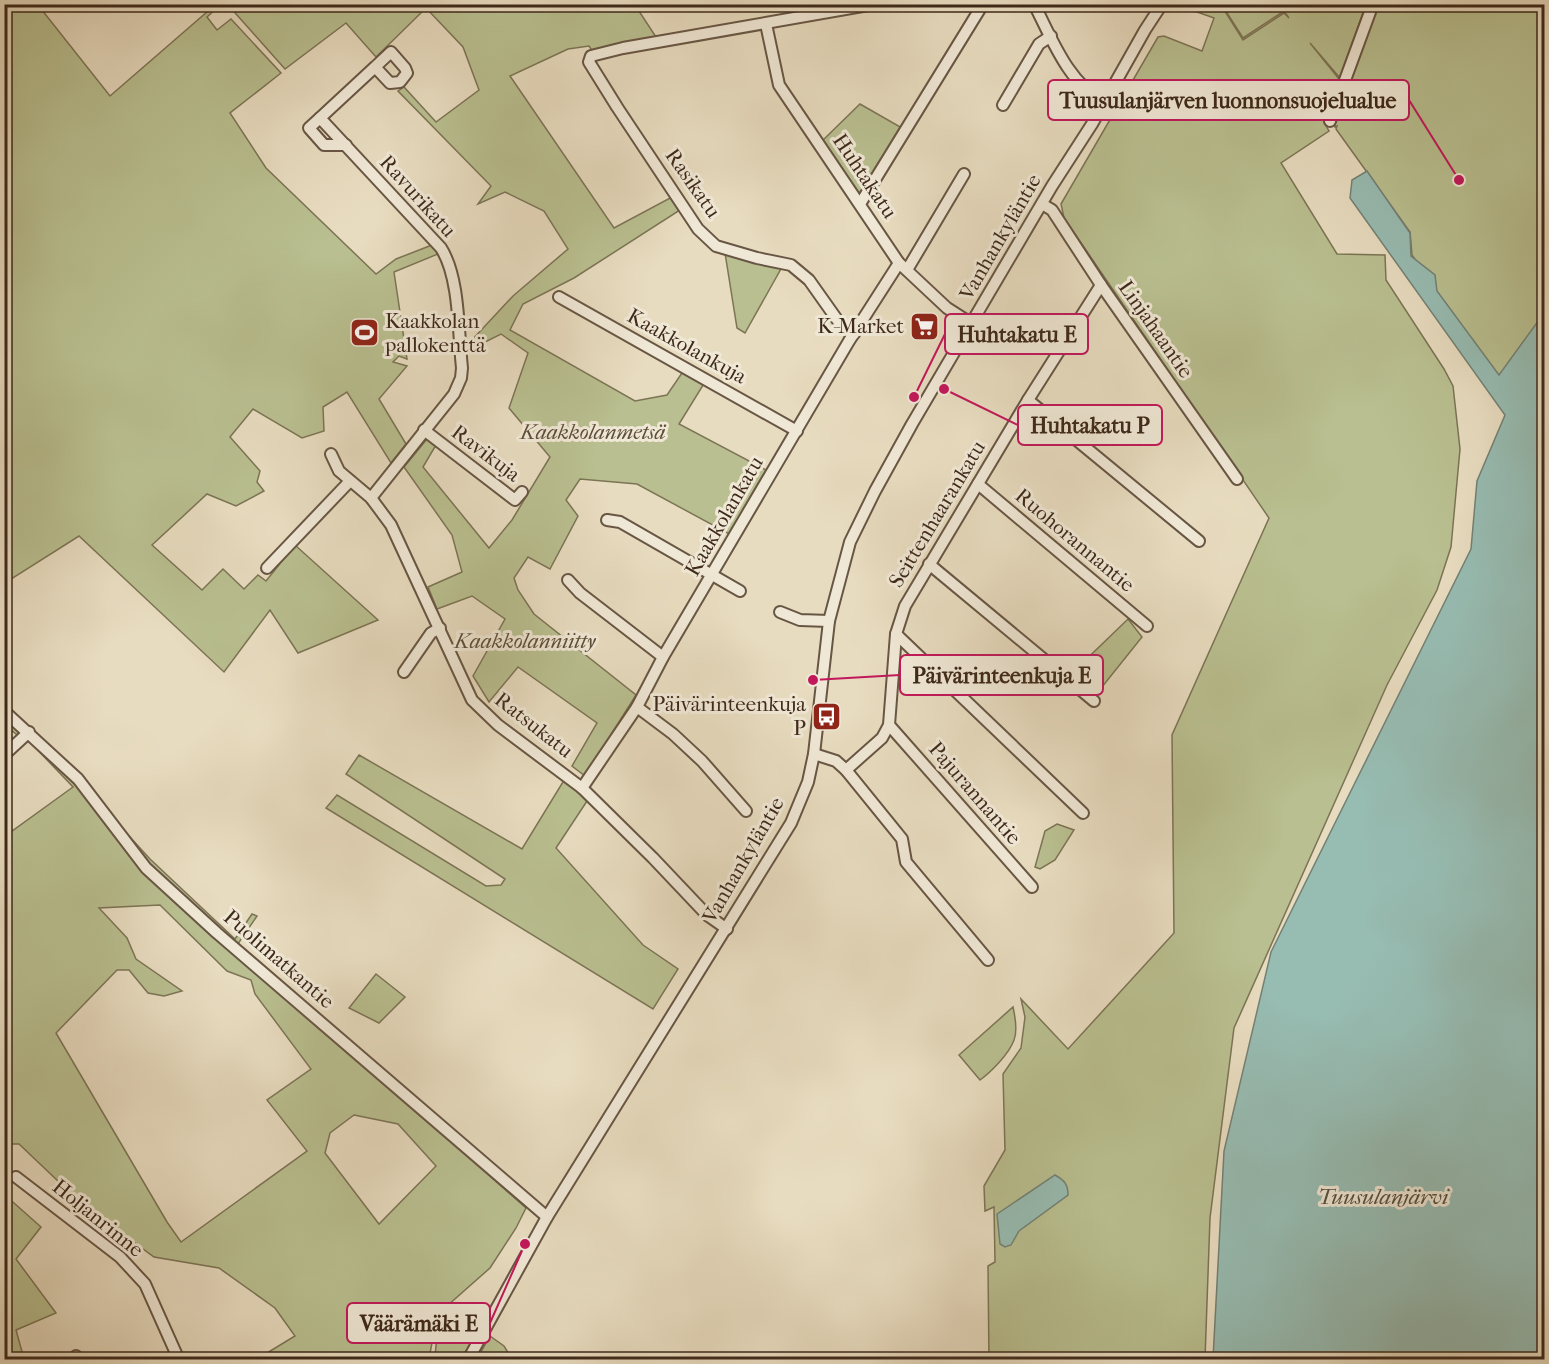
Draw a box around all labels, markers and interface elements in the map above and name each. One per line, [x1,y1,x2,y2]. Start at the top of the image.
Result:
callout: Tuusulanjärven luonnonsuojelualue [1048,80,1409,120]
text: Tuusulanjärven luonnonsuojelualue [1059,88,1397,114]
street label: Huhtakatu [828,129,902,223]
street label: Rasikatu [660,144,726,222]
street label: Ravurikatu [375,150,461,242]
street label: Vanhankyläntie [954,170,1046,305]
street label: Linjahaantie [1114,276,1198,382]
street label: Kaakkolankuja [623,303,751,389]
place label: Kaakkolan pallokenttä [384,309,486,357]
supermarket icon: K-Market [909,310,941,342]
place label: K-Market [817,314,904,338]
callout: Huhtakatu E [945,314,1088,354]
sports icon: Kaakkolan pallokenttä [348,317,380,349]
text: Huhtakatu E [957,322,1077,348]
callout: Huhtakatu P [1018,405,1162,445]
text: Huhtakatu P [1030,413,1150,439]
street label: Ravikuja [447,420,525,487]
park label: Kaakkolanmetsä [518,420,667,444]
street label: Seittenhaarankatu [884,436,990,592]
street label: Kaakkolankatu [680,452,768,580]
street label: Ruohorannantie [1011,483,1139,597]
park label: Kaakkolanniitty [452,629,597,653]
callout: Päivärinteenkuja E [900,655,1103,695]
text: Päivärinteenkuja E [912,663,1092,689]
street label: Ratsukatu [490,687,578,763]
place label: Päivärinteenkuja P [652,692,806,740]
bus stop icon: Päivärinteenkuja P [811,700,843,732]
street label: Pajurannantie [924,737,1026,849]
street label: Vanhankyläntie [697,793,789,928]
street label: Puolimatkantie [219,905,339,1013]
street label: Holjanrinne [48,1174,148,1262]
water label: Tuusulanjärvi [1318,1184,1450,1210]
callout: Väärämäki E [347,1303,490,1343]
text: Väärämäki E [359,1311,479,1337]

